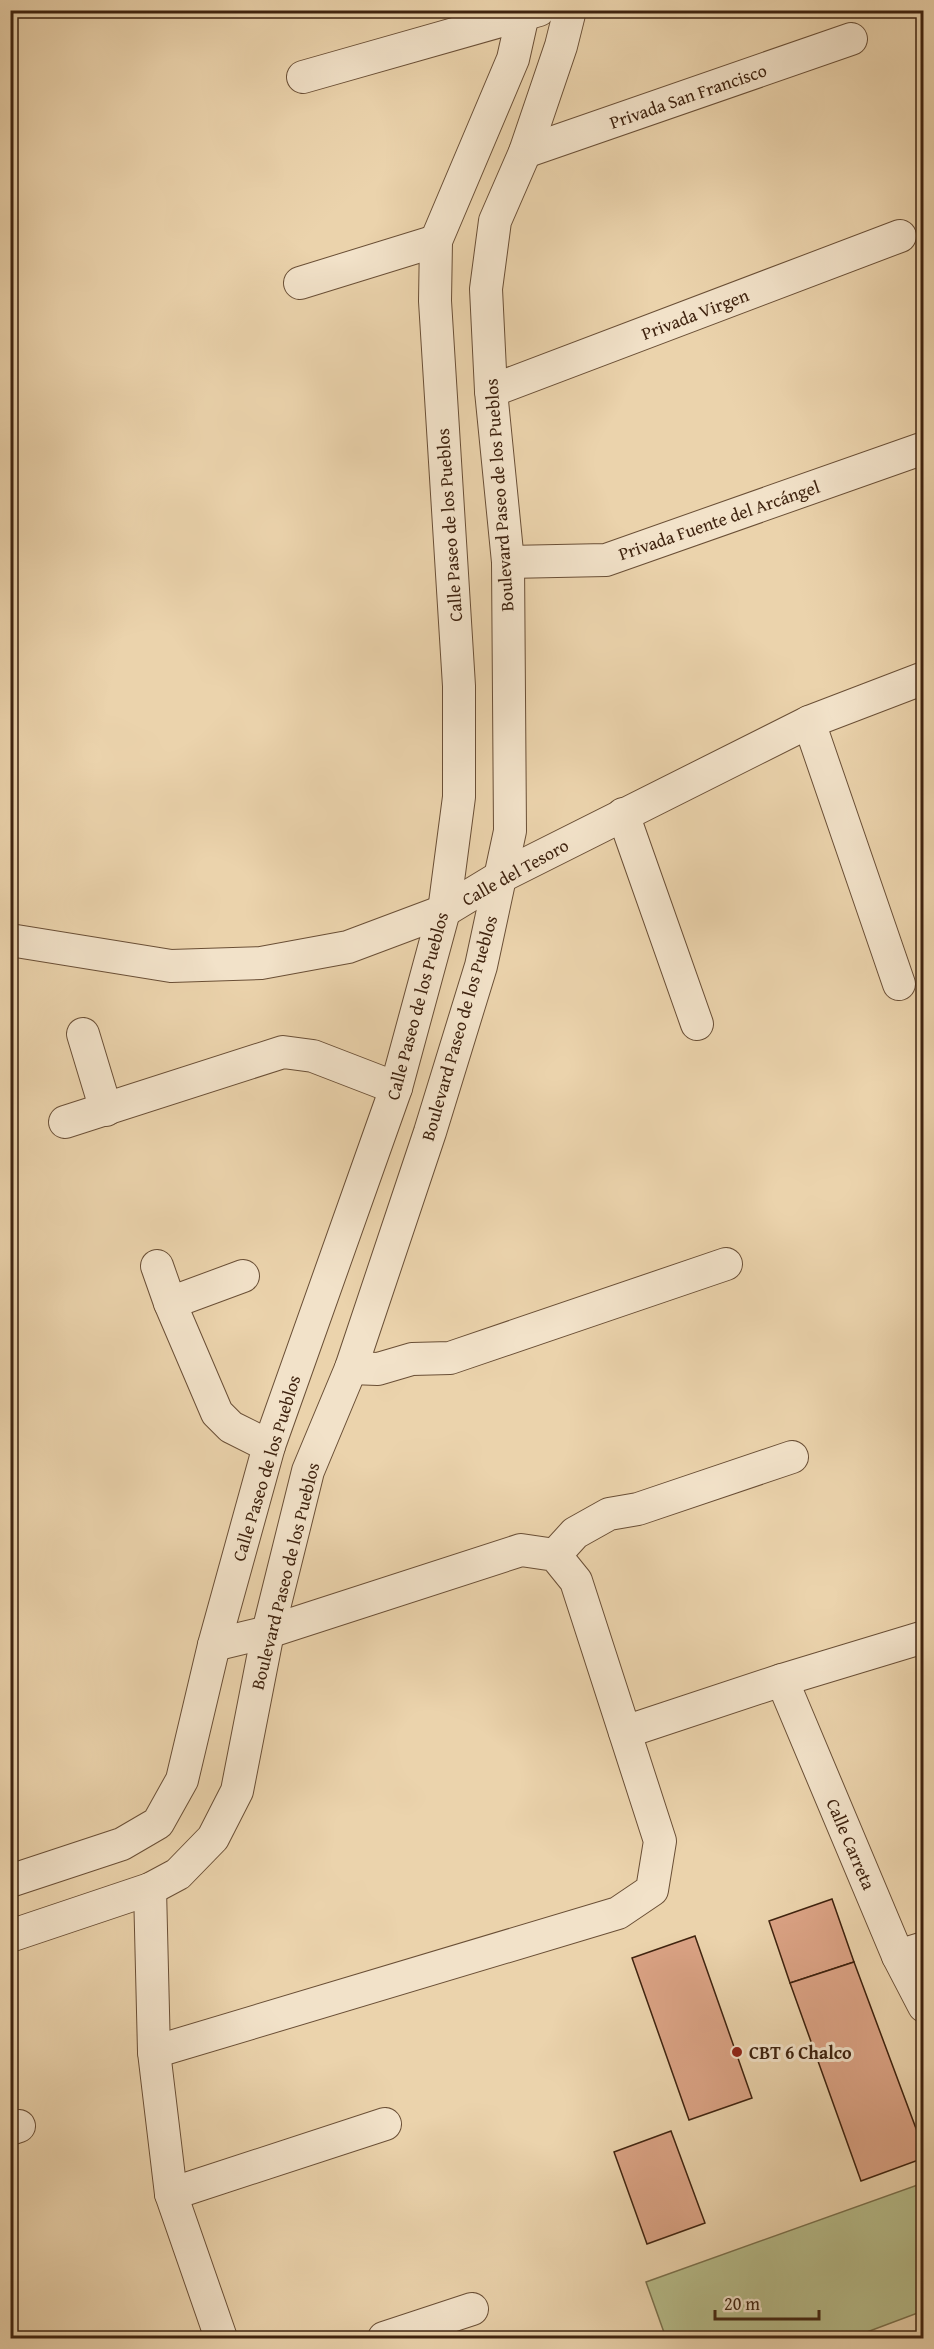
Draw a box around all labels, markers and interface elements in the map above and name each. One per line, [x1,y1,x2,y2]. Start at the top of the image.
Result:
street label: Privada San Francisco [606,56,770,136]
street label: Privada Virgen [637,281,753,347]
street label: Boulevard Paseo de los Pueblos [477,378,521,612]
street label: Calle Paseo de los Pueblos [429,427,469,623]
street label: Privada Fuente del Arcángel [615,473,823,567]
street label: Calle del Tesoro [457,831,573,913]
street label: Calle Paseo de los Pueblos [379,909,455,1103]
street label: Boulevard Paseo de los Pueblos [414,912,504,1144]
street label: Calle Paseo de los Pueblos [225,1371,307,1565]
street label: Boulevard Paseo de los Pueblos [244,1459,326,1693]
street label: Calle Carreta [820,1794,883,1894]
place label: CBT 6 Chalco [749,2039,852,2066]
marker: CBT 6 Chalco [730,2045,744,2059]
scale bar [715,2283,818,2321]
text: 20 m [724,2290,760,2317]

